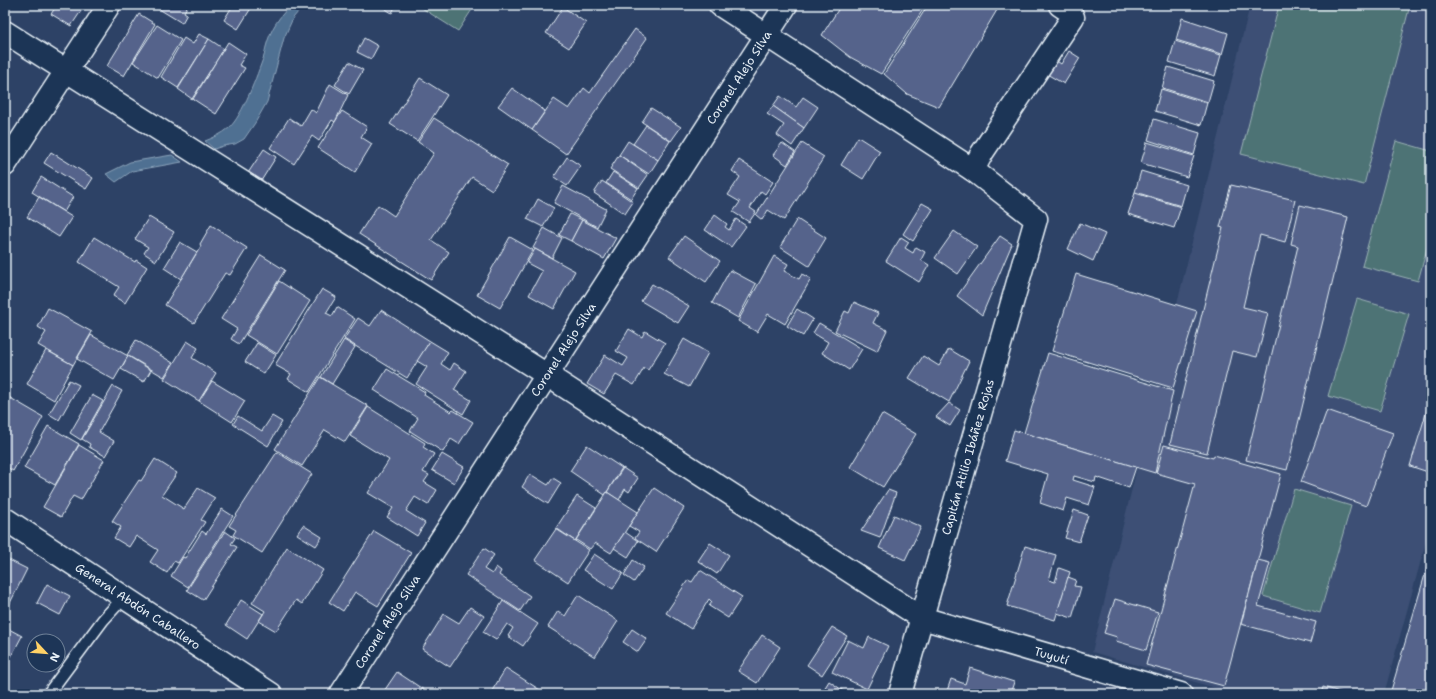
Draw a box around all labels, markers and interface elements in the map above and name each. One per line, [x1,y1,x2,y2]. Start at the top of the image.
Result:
street label: Coronel Alejo Silva [703,27,776,127]
street label: Coronel Alejo Silva [527,299,600,400]
street label: Capitán Atilio Ibáñez Rojas [938,377,998,537]
street label: General Abdón Caballero [72,559,204,653]
street label: Coronel Alejo Silva [351,571,424,672]
north arrow [26,633,66,673]
street label: Tuyutí [1032,643,1071,669]
text: N [46,650,63,665]

